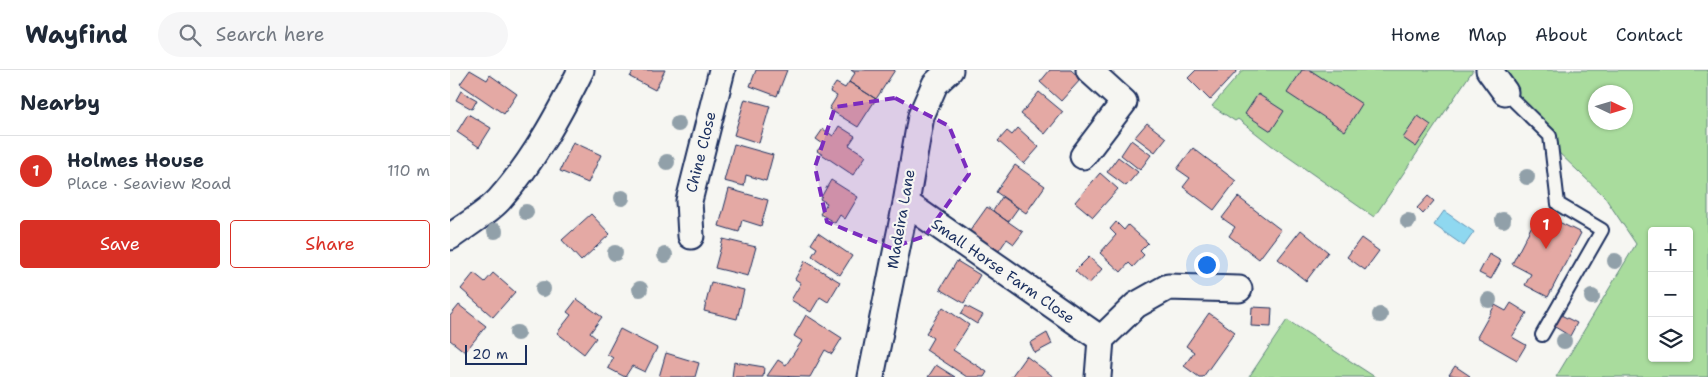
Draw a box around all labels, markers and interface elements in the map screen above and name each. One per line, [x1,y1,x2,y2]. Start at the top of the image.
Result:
search box [158,12,508,57]
text: Wayfind [25,19,128,51]
icon: search [176,21,204,49]
text: Search here [216,22,324,47]
text: Home [1391,23,1440,47]
text: Map [1468,23,1507,47]
text: About [1535,23,1588,47]
text: Contact [1616,23,1683,47]
north arrow [1588,85,1633,130]
text: Nearby [20,89,100,117]
street label: Chine Close [681,109,721,195]
text: Holmes House [67,148,204,173]
text: 1 [32,160,40,181]
text: 110 m [387,160,430,181]
street label: Madeira Lane [882,168,920,270]
text: Place · Seaview Road [67,173,231,194]
pin: 1 [1530,208,1562,249]
street label: Small Horse Farm Close [927,214,1079,328]
button: Save [20,220,220,268]
button: Share [230,220,430,268]
map controls [1648,227,1693,362]
button: + [1648,227,1693,272]
your location [1194,252,1220,278]
button: − [1648,272,1693,317]
button: layers [1648,317,1693,362]
scale bar [465,342,528,365]
text: 20 m [472,345,508,363]

